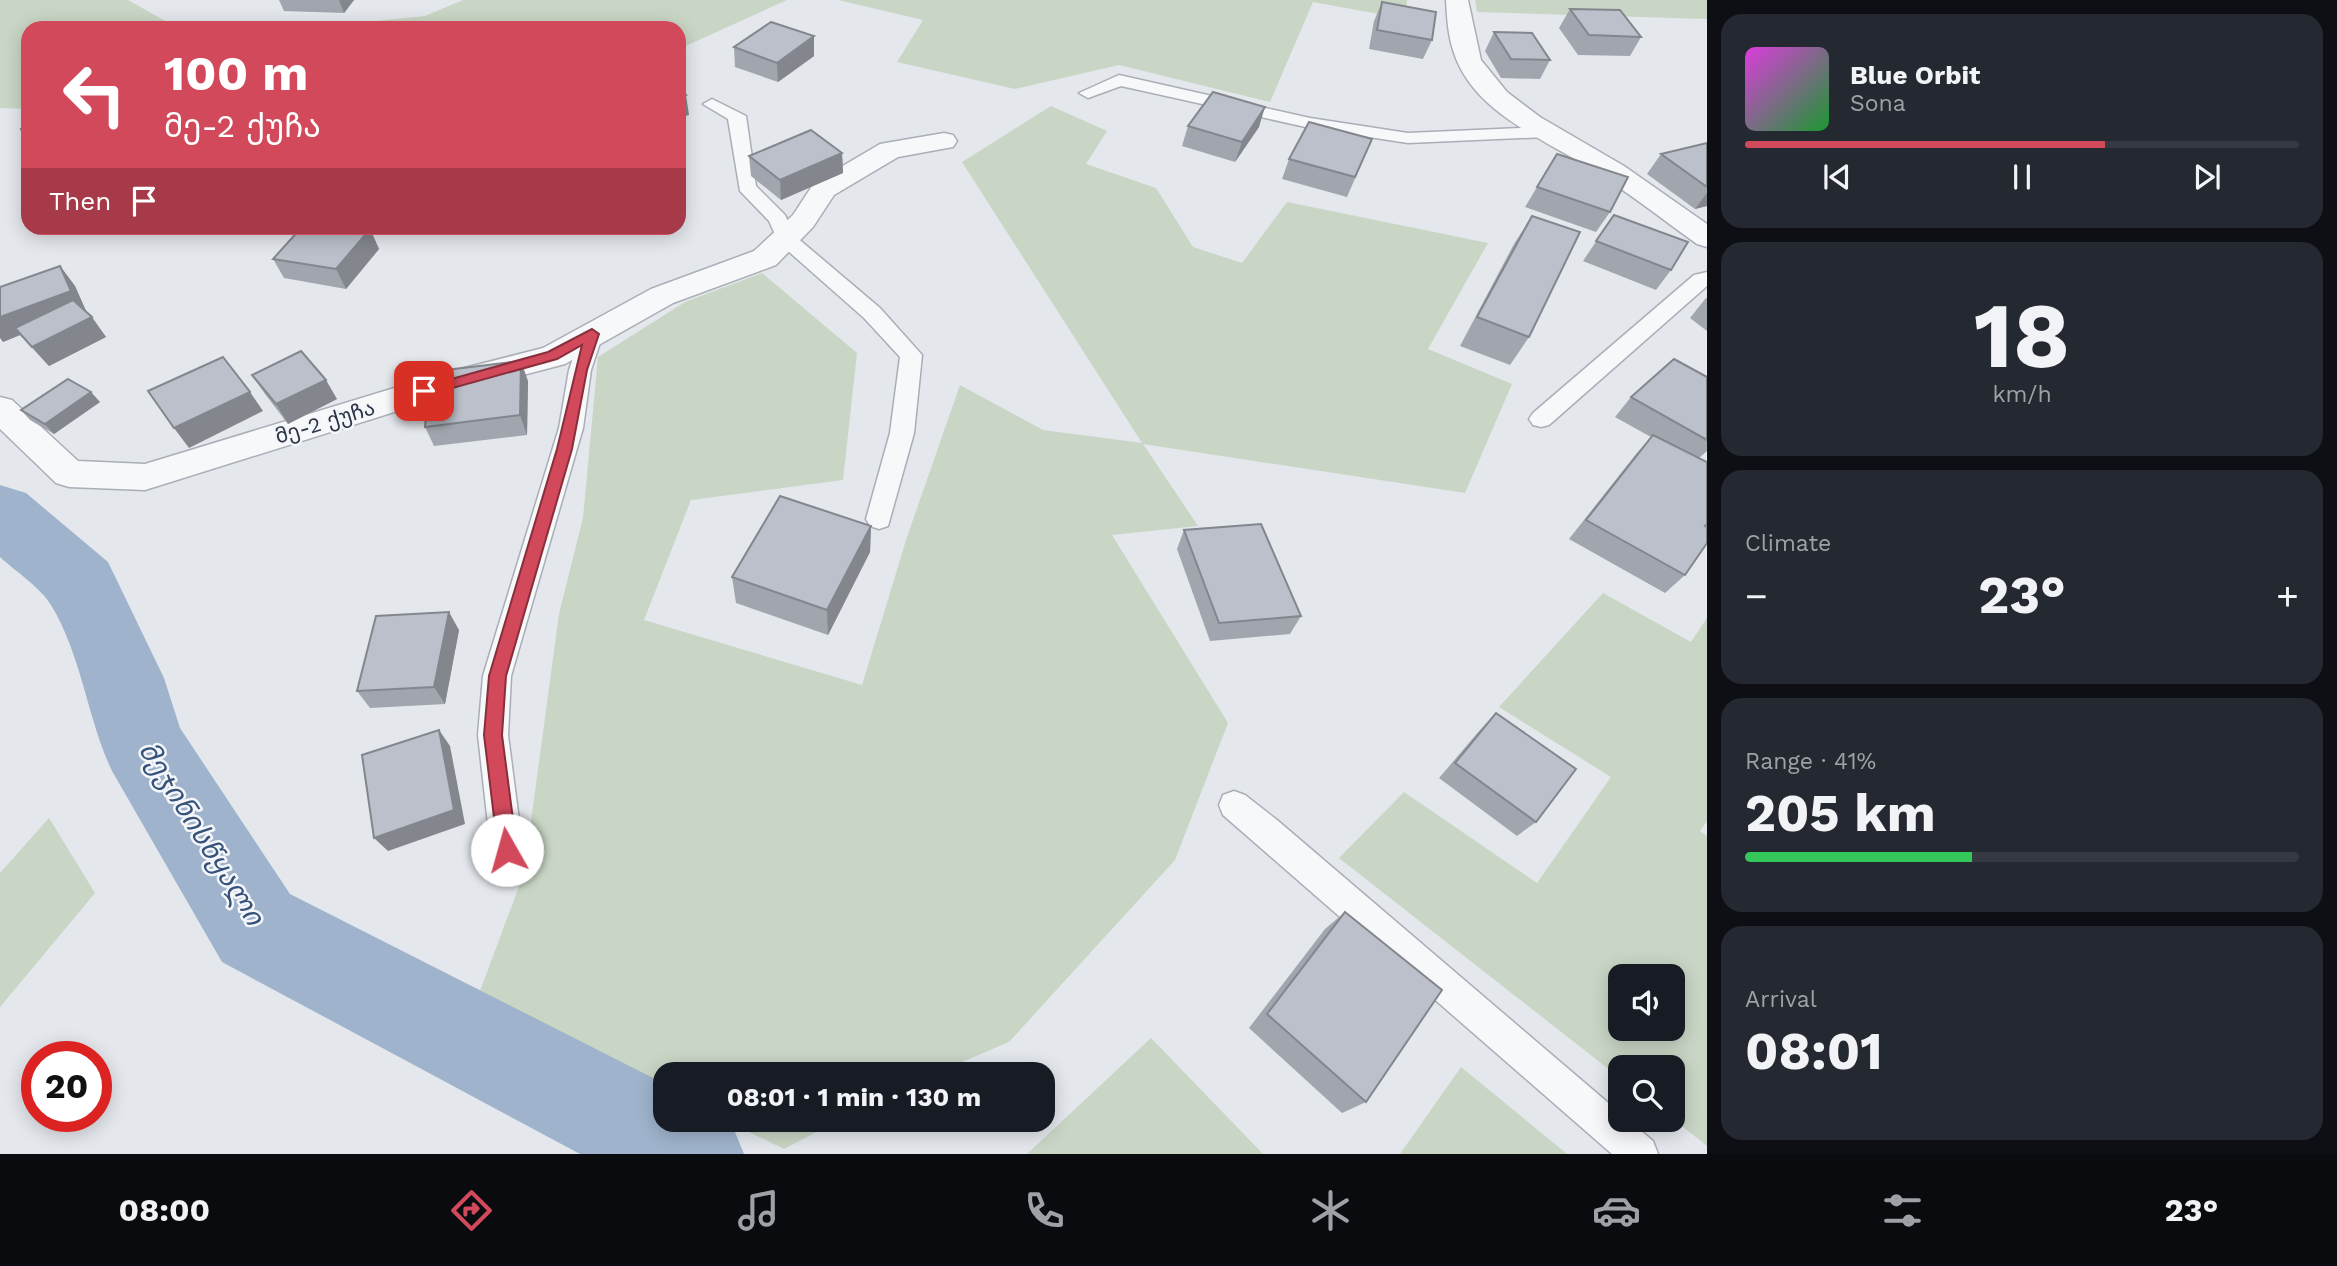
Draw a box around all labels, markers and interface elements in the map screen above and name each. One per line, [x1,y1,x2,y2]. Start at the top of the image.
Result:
text: 100 m [164,44,308,102]
icon: left [49,49,140,140]
text: Blue Orbit [1850,60,1980,90]
text: Sona [1850,90,1906,117]
text: მე-2 ქუჩა [164,107,321,145]
icon: previous [1818,158,1856,196]
icon: pause [2003,158,2041,196]
icon: next [2188,158,2226,196]
icon: arrive [125,182,163,220]
text: Then [49,186,111,216]
text: 18 [1974,282,2070,389]
pin [394,361,454,421]
icon: arrive [405,372,443,410]
text: km/h [1992,381,2052,408]
street label: მე-2 ქუჩა [272,395,378,449]
text: Climate [1745,530,1831,557]
text: 23° [1978,565,2066,626]
text: − [1745,574,1768,618]
text: + [2276,574,2299,618]
water label: მეჯინისწყალი [132,735,272,933]
text: Range · 41% [1745,748,1876,775]
text: 205 km [1745,783,1936,844]
position arrow [470,813,544,887]
map controls [1608,964,1685,1132]
button: sound [1608,964,1685,1041]
text: Arrival [1745,986,1817,1013]
text: 08:01 [1745,1021,1883,1082]
speed limit sign: 20 [21,1041,112,1132]
button: search [1608,1055,1685,1132]
text: 08:01 · 1 min · 130 m [727,1082,981,1112]
icon: directions [447,1186,496,1235]
icon: music [734,1186,783,1235]
icon: phone [1020,1186,1069,1235]
icon: climate [1306,1186,1355,1235]
icon: car [1592,1186,1641,1235]
icon: filters [1878,1186,1927,1235]
text: 08:00 [119,1191,210,1229]
text: 23° [2164,1191,2218,1229]

